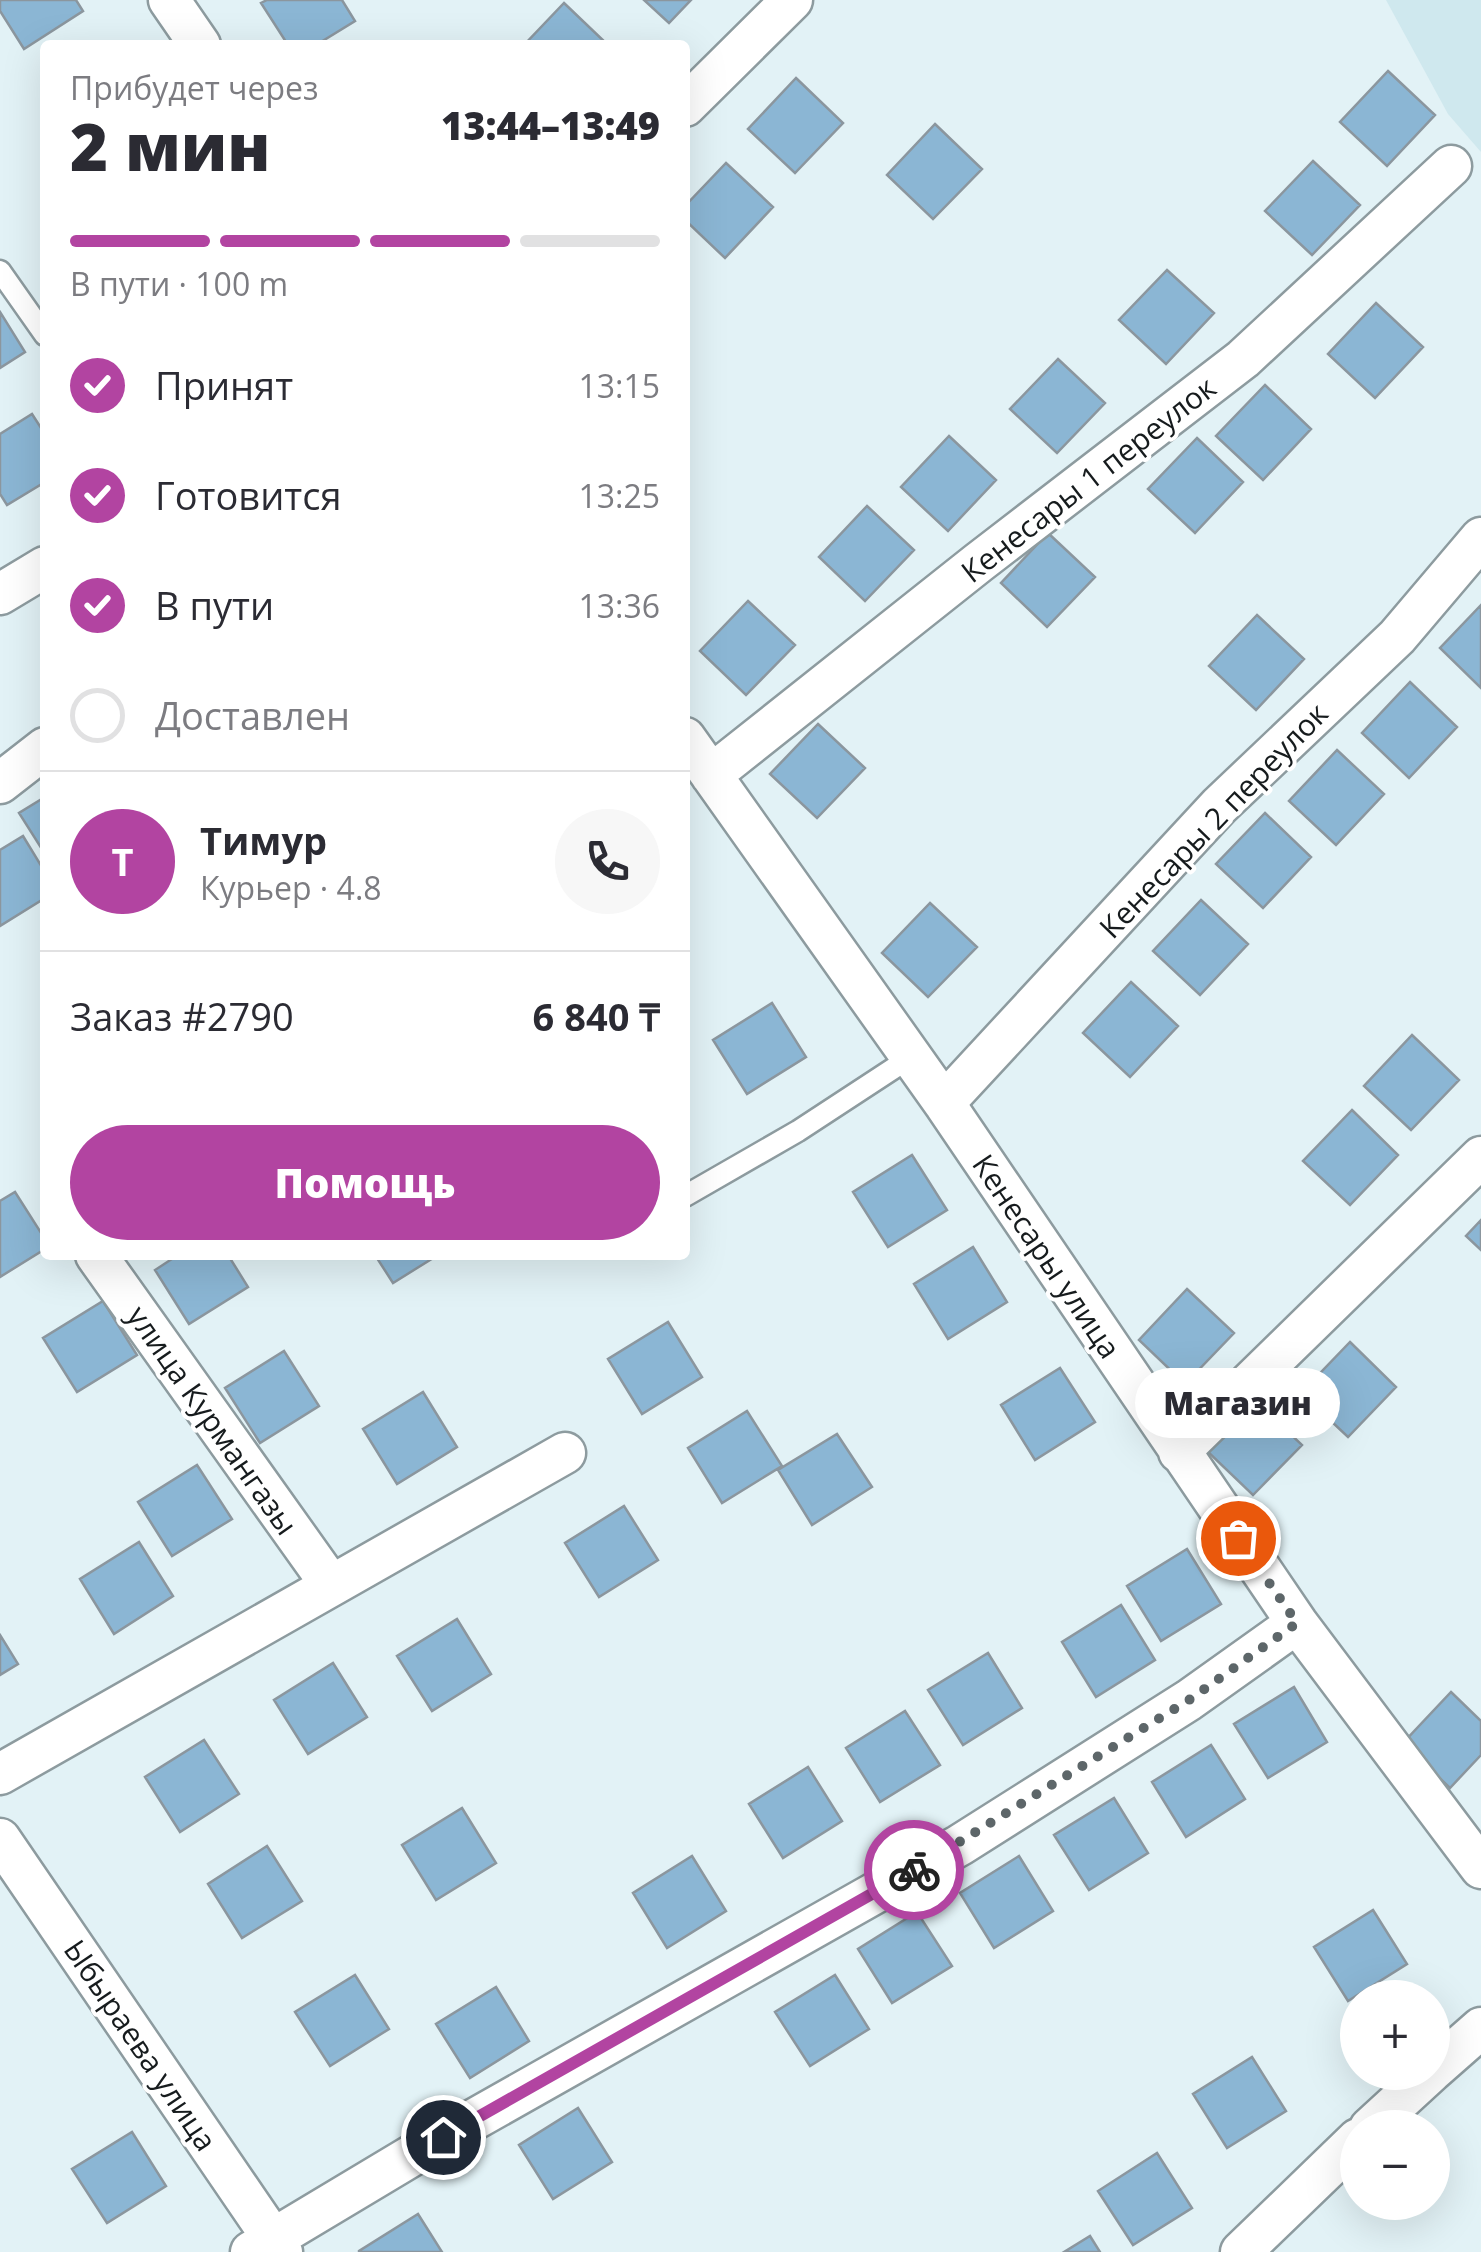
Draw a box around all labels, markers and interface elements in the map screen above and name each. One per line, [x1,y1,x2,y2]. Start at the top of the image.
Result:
text: Прибудет через [70,66,318,109]
text: 13:44–13:49 [441,99,660,151]
text: 2 мин [70,102,271,190]
text: В пути · 100 m [70,262,288,305]
icon: check [70,358,125,413]
text: Принят [155,359,293,411]
text: 13:15 [578,364,660,407]
street label: Кенесары 1 переулок [952,366,1224,591]
icon: check [70,468,125,523]
text: Готовится [155,469,341,521]
text: 13:25 [578,474,660,517]
icon: check [70,578,125,633]
text: В пути [155,579,274,631]
text: 13:36 [578,584,660,627]
text: Доставлен [155,689,350,741]
street label: Кенесары 2 переулок [1090,693,1337,947]
button: phone [555,809,660,914]
text: Тимур [200,814,327,866]
text: Т [111,835,134,887]
text: Курьер · 4.8 [200,866,382,909]
text: Заказ #2790 [70,990,294,1042]
text: 6 840 ₸ [533,990,660,1042]
button: Помощь [70,1125,660,1240]
street label: Кенесары улица [963,1146,1131,1366]
street label: улица Курмангазы [118,1297,308,1543]
callout: Магазин [1136,1368,1340,1438]
text: Магазин [1163,1381,1312,1424]
pin [1196,1496,1281,1581]
icon: bag [1211,1511,1266,1566]
courier [864,1820,964,1920]
icon: bike [887,1843,942,1898]
street label: Ыбыраева улица [55,1931,227,2159]
map controls [1340,1980,1450,2220]
button: + [1340,1980,1450,2090]
pin [401,2095,486,2180]
icon: home [416,2110,471,2165]
button: − [1340,2110,1450,2220]

